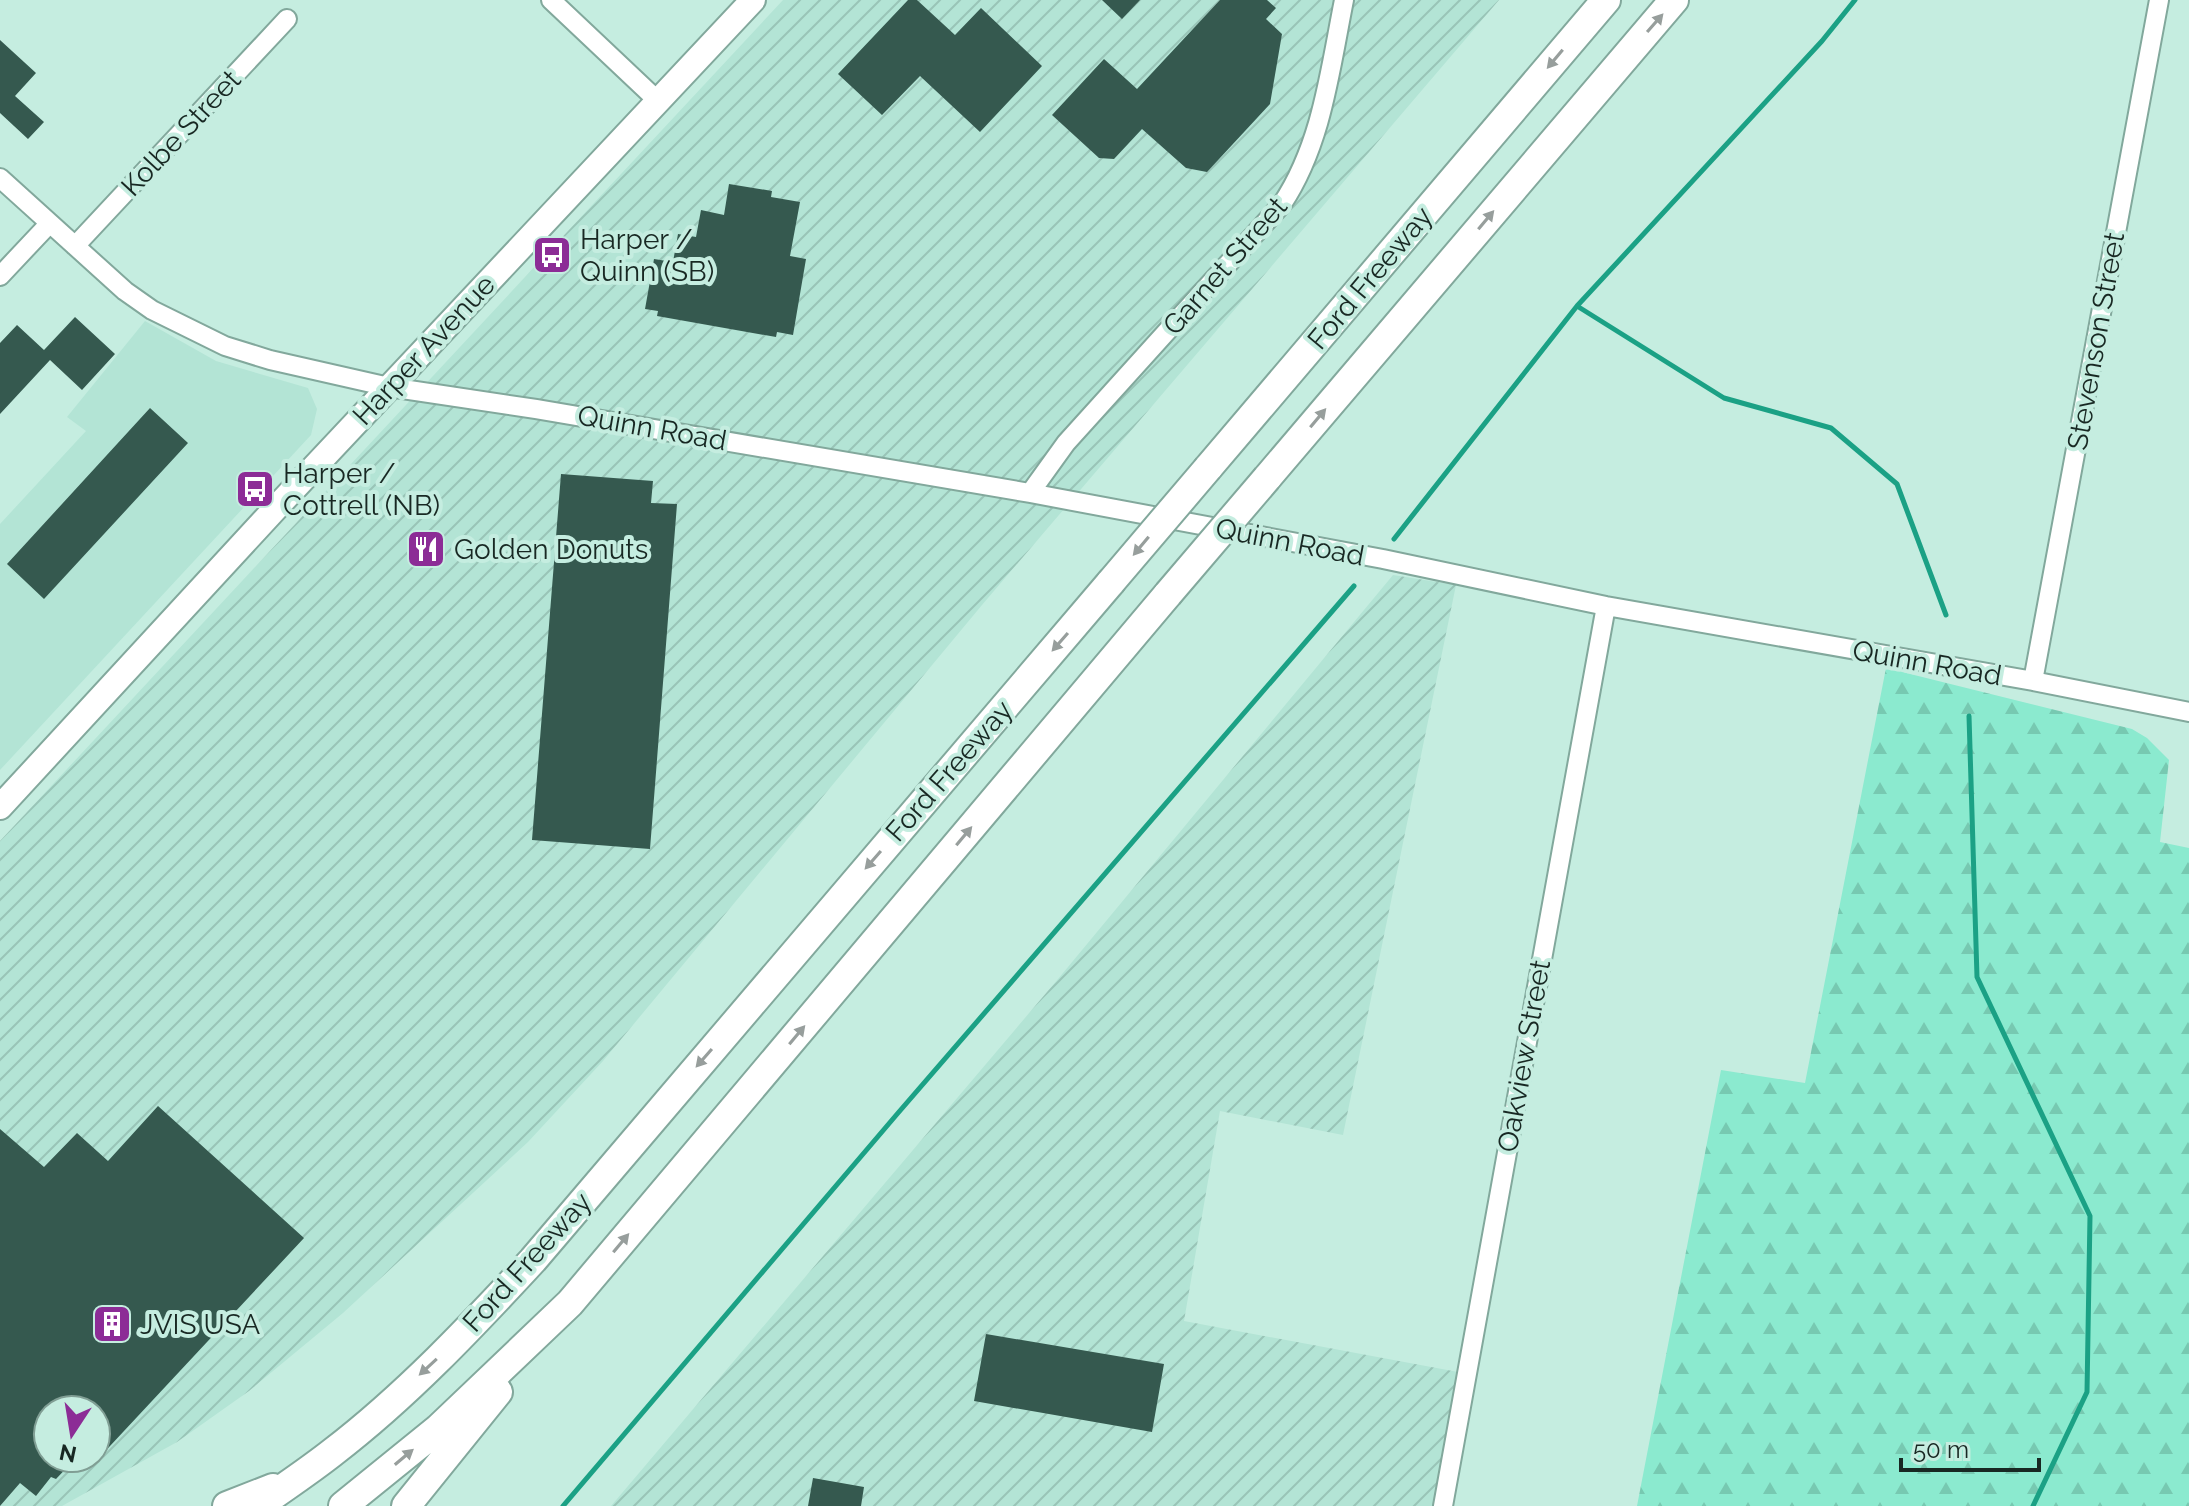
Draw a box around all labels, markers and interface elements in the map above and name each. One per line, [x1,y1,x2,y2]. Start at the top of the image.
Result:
one-way arrow [1646,13,1663,33]
one-way arrow [1547,49,1564,69]
street label: Kolbe Street [114,63,248,203]
street label: Garnet Street [1156,190,1294,342]
street label: Ford Freeway [1301,200,1439,356]
one-way arrow [1477,211,1494,231]
place label: Harper / Quinn (SB) [580,223,714,288]
street label: Stevenson Street [2061,229,2131,452]
bus stop icon: Harper / Quinn (SB) [531,234,573,276]
street label: Harper Avenue [346,268,502,432]
street label: Quinn Road [575,399,729,457]
one-way arrow [1309,409,1326,429]
place label: Harper / Cottrell (NB) [283,457,440,522]
bus stop icon: Harper / Cottrell (NB) [234,468,276,510]
street label: Quinn Road [1213,511,1367,573]
restaurant icon: Golden Donuts [405,528,447,570]
place label: Golden Donuts [454,533,648,566]
one-way arrow [1133,537,1151,556]
one-way arrow [1052,631,1069,651]
street label: Quinn Road [1850,634,2004,692]
street label: Ford Freeway [879,694,1019,848]
one-way arrow [955,826,972,846]
one-way arrow [865,850,882,870]
street label: Oakview Street [1491,957,1557,1155]
one-way arrow [788,1025,805,1045]
one-way arrow [696,1047,713,1067]
street label: Ford Freeway [456,1186,598,1338]
one-way arrow [612,1233,629,1253]
building icon: JVIS USA [91,1303,133,1345]
place label: JVIS USA [140,1308,260,1341]
one-way arrow [419,1358,438,1376]
north arrow [32,1394,112,1474]
scale bar [1901,1422,2039,1472]
text: 50 m [1913,1435,1969,1464]
text: N [57,1439,79,1468]
one-way arrow [393,1449,413,1466]

